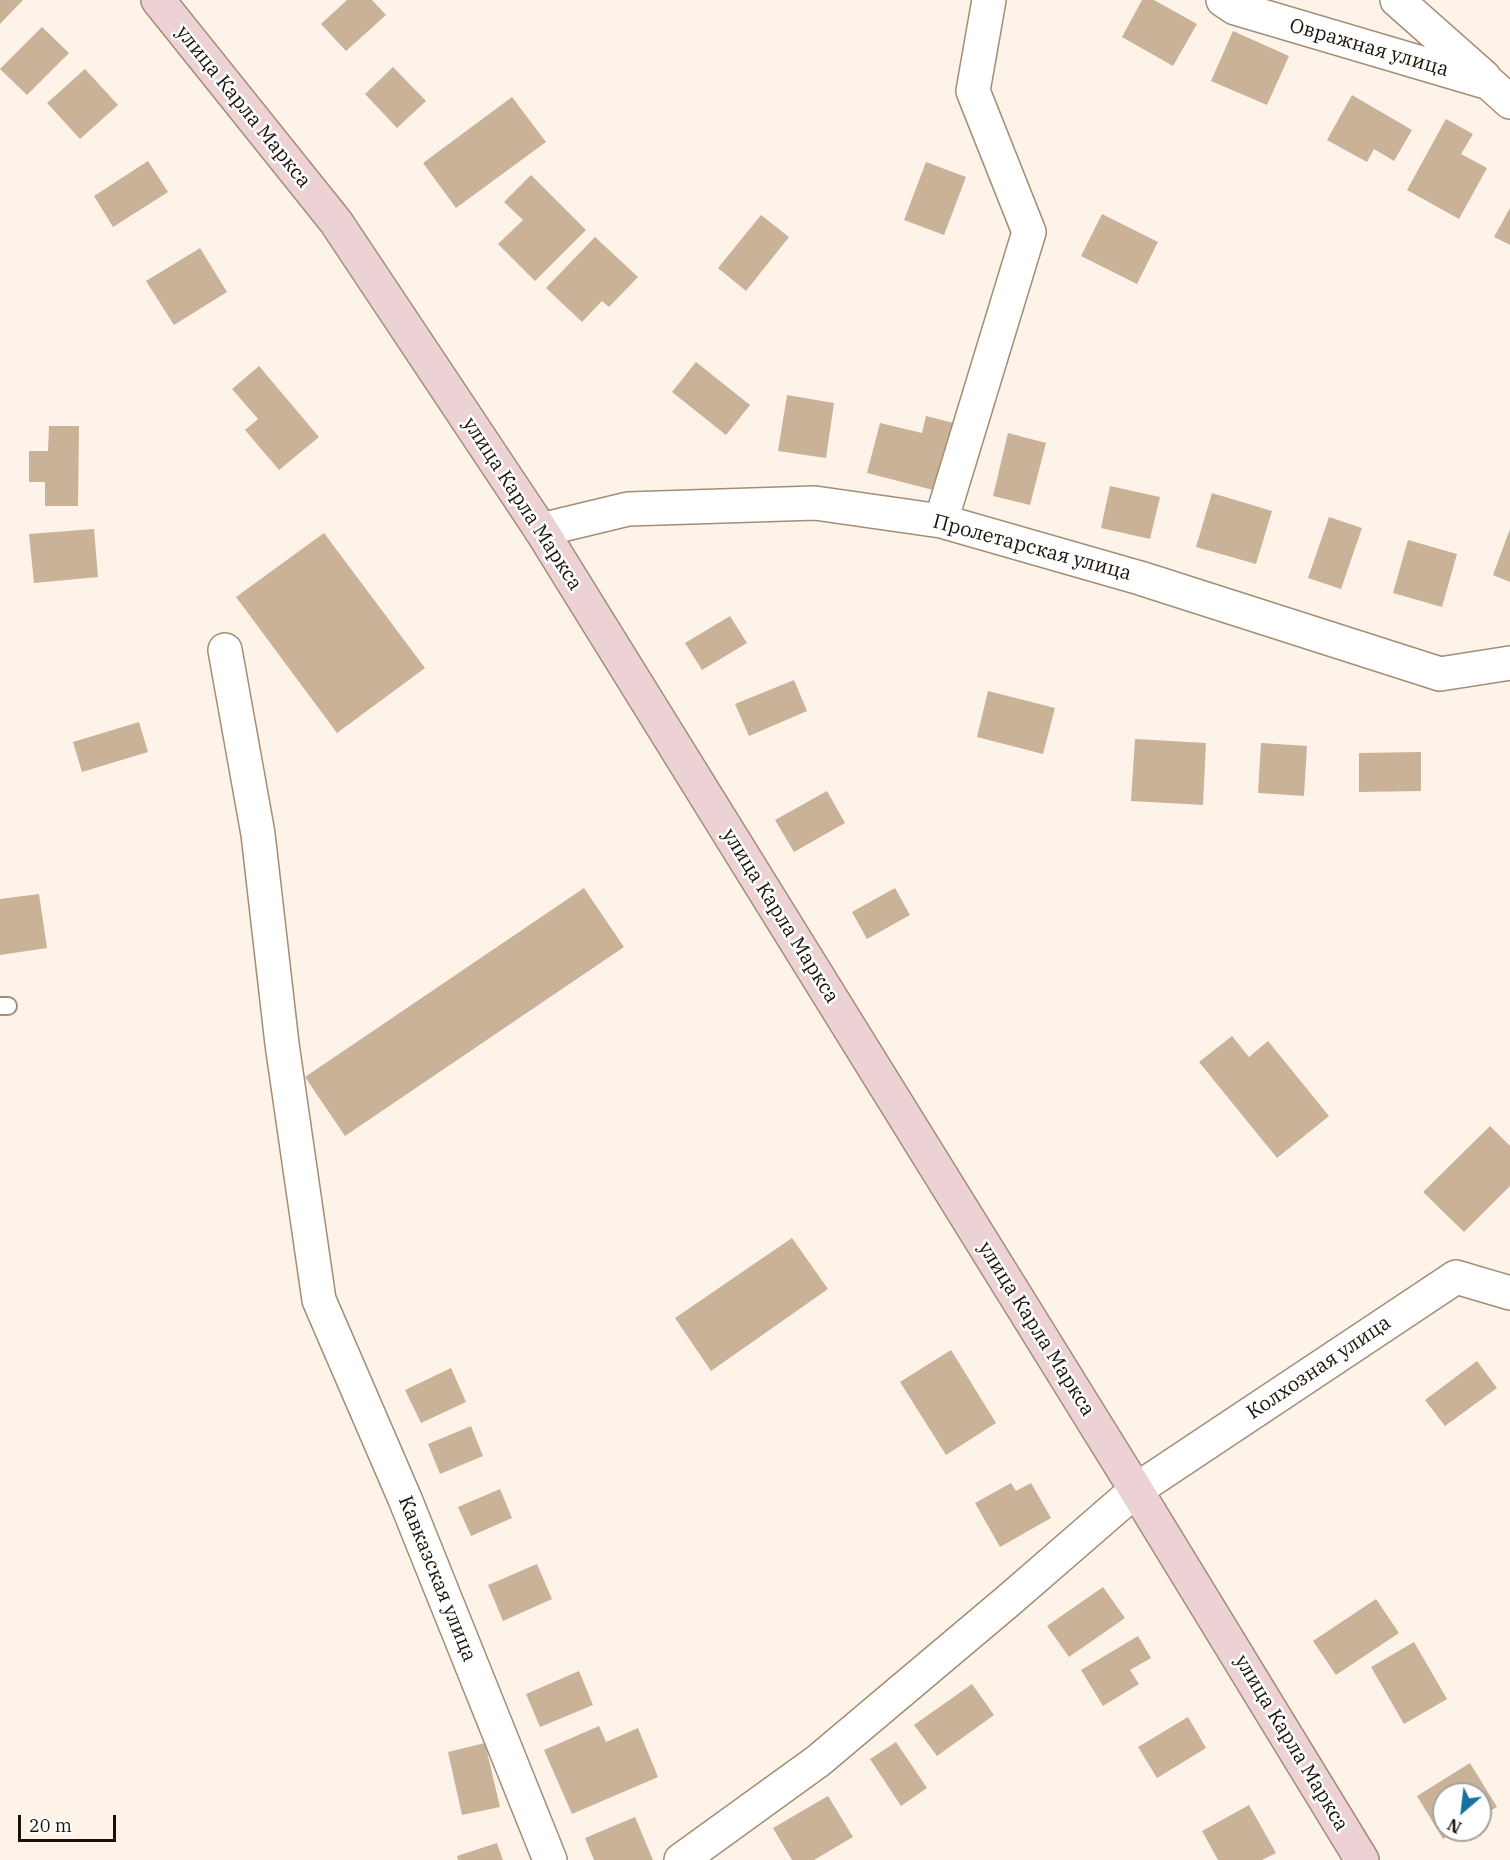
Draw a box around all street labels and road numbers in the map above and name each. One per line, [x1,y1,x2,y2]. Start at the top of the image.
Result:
street label: Овражная улица [1287,14,1451,82]
street label: улица Карла Маркса [170,21,316,193]
street label: улица Карла Маркса [457,413,587,595]
street label: Пролетарская улица [930,510,1134,586]
street label: улица Карла Маркса [716,824,844,1008]
street label: улица Карла Маркса [972,1237,1100,1421]
street label: Колхозная улица [1243,1311,1395,1425]
street label: Кавказская улица [393,1493,481,1665]
street label: улица Карла Маркса [1229,1650,1353,1836]

